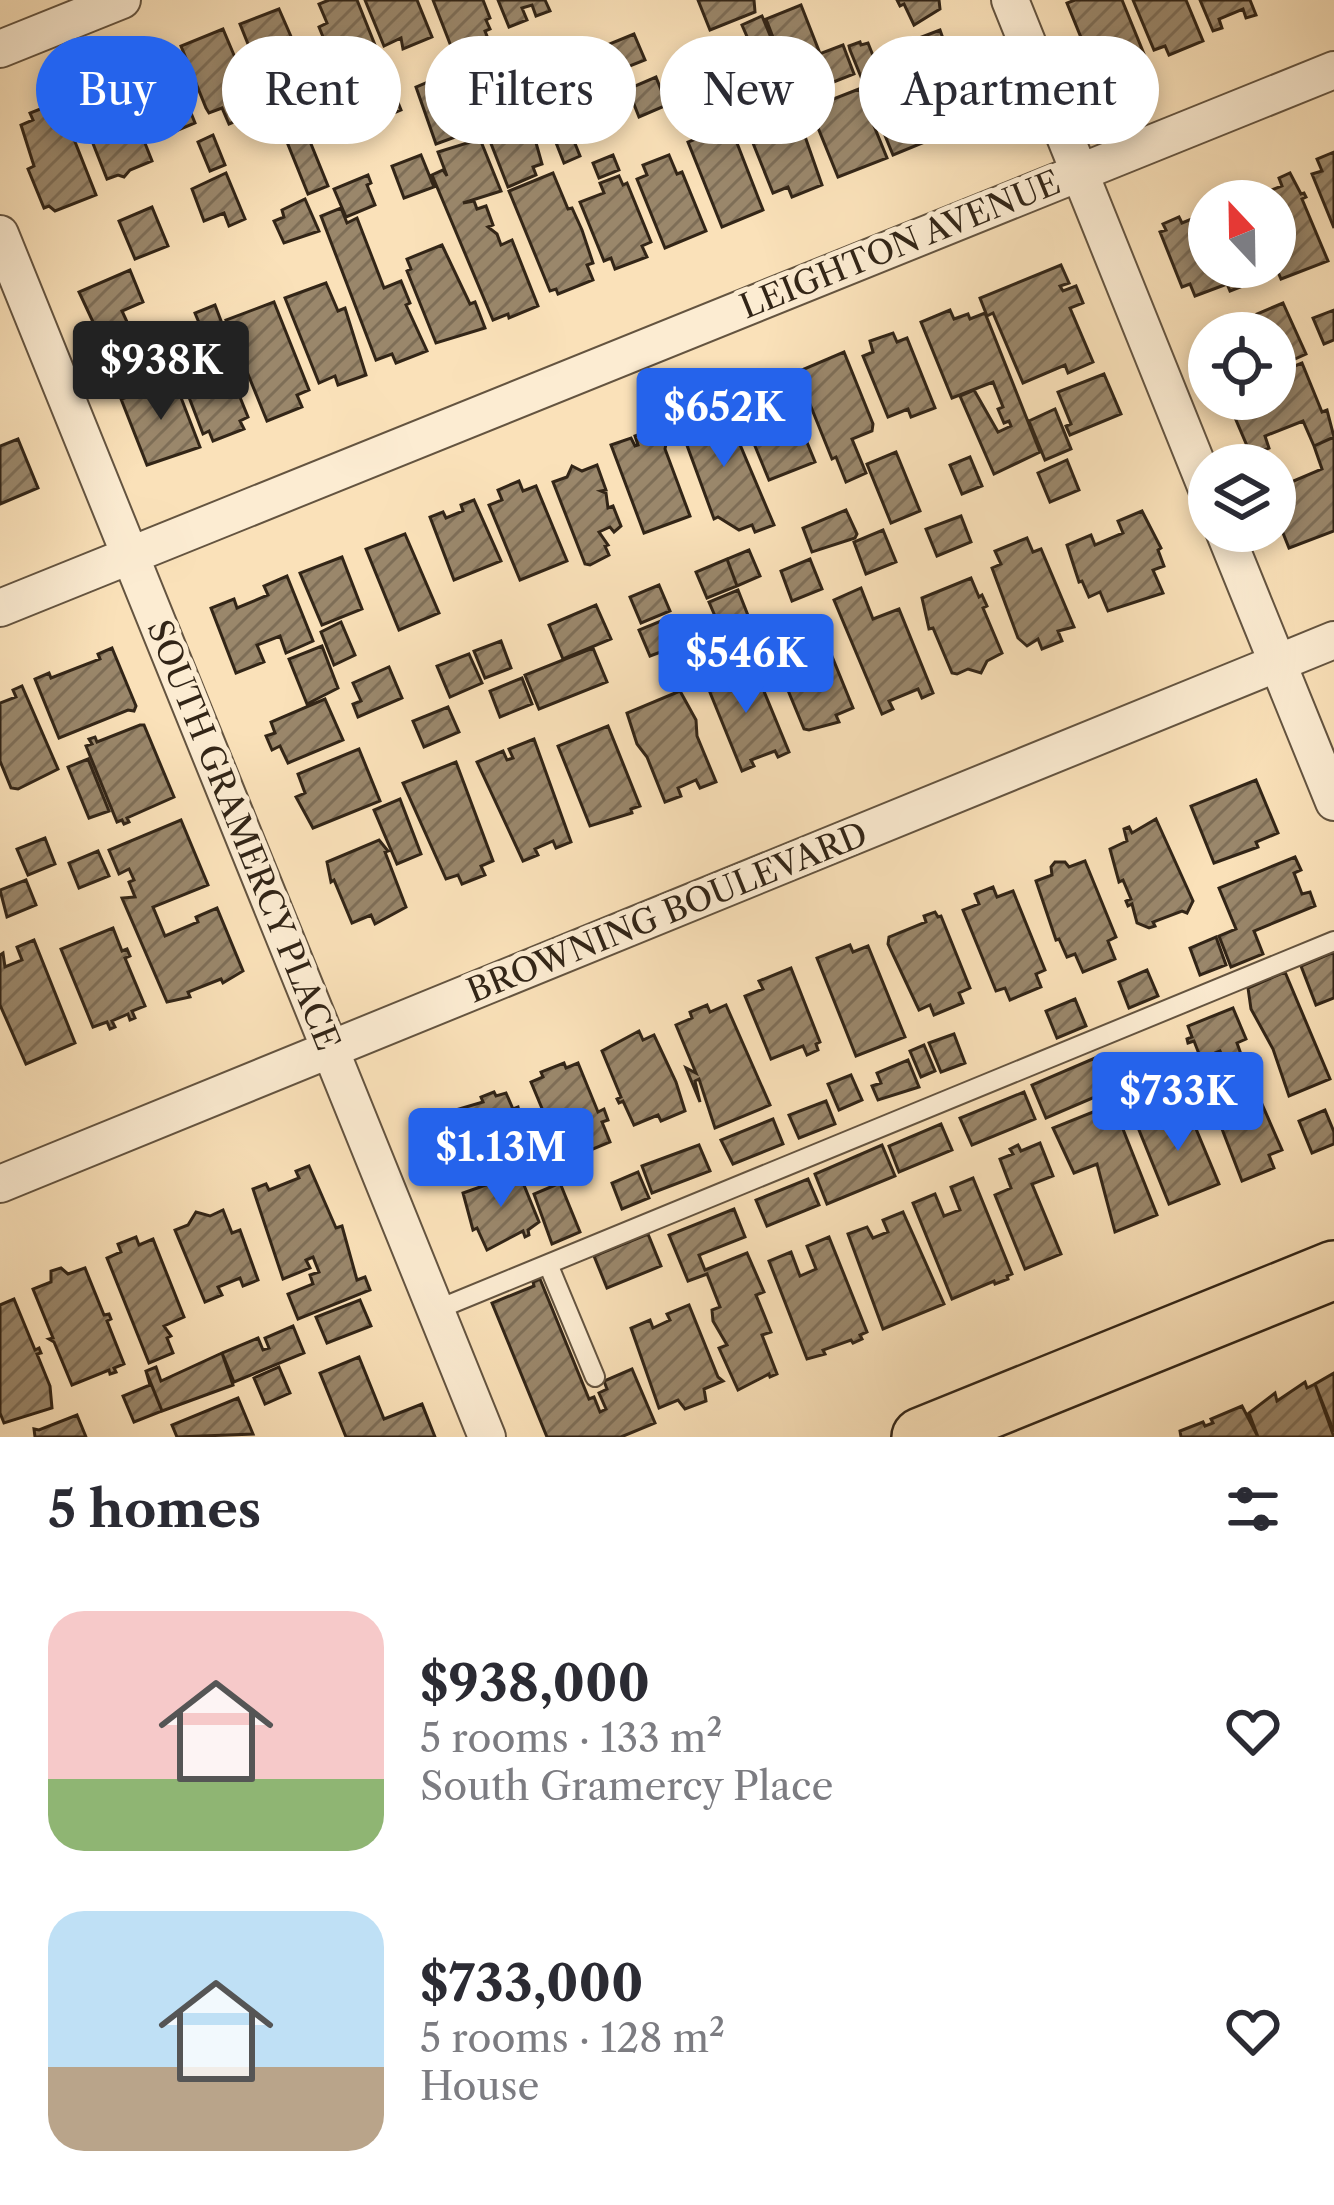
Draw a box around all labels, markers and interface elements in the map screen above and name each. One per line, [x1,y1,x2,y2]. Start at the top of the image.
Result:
chip: Buy [36,36,198,144]
chip: Rent [222,36,401,144]
chip: Filters [425,36,636,144]
chip: New [660,36,835,144]
chip: Apartment [859,36,1159,144]
street label: LEIGHTON AVENUE [734,161,1066,327]
north arrow [1188,180,1296,288]
map controls [1188,180,1296,552]
button: locate [1188,312,1296,420]
pin: $938K [77,321,245,423]
text: $938K [100,336,222,384]
pin: $652K [640,368,808,470]
text: $652K [664,383,784,431]
button: layers [1188,444,1296,552]
street label: SOUTH GRAMERCY PLACE [138,614,349,1056]
pin: $546K [662,614,830,716]
text: $546K [686,629,806,677]
street label: BROWNING BOULEVARD [461,813,873,1012]
pin: $733K [1094,1052,1262,1154]
text: $733K [1119,1067,1237,1115]
pin: $1.13M [403,1108,599,1210]
text: $1.13M [435,1123,567,1171]
icon: filters [1220,1476,1286,1542]
text: 5 homes [48,1478,261,1540]
text: $938,000 [420,1652,650,1714]
icon: home [144,1659,288,1803]
icon: heart [1220,1698,1286,1764]
text: 5 rooms · 133 m² [420,1714,722,1762]
text: South Gramercy Place [420,1762,833,1810]
text: $733,000 [420,1952,644,2014]
icon: home [144,1959,288,2103]
icon: heart [1220,1998,1286,2064]
text: 5 rooms · 128 m² [420,2014,725,2062]
text: House [420,2062,539,2110]

